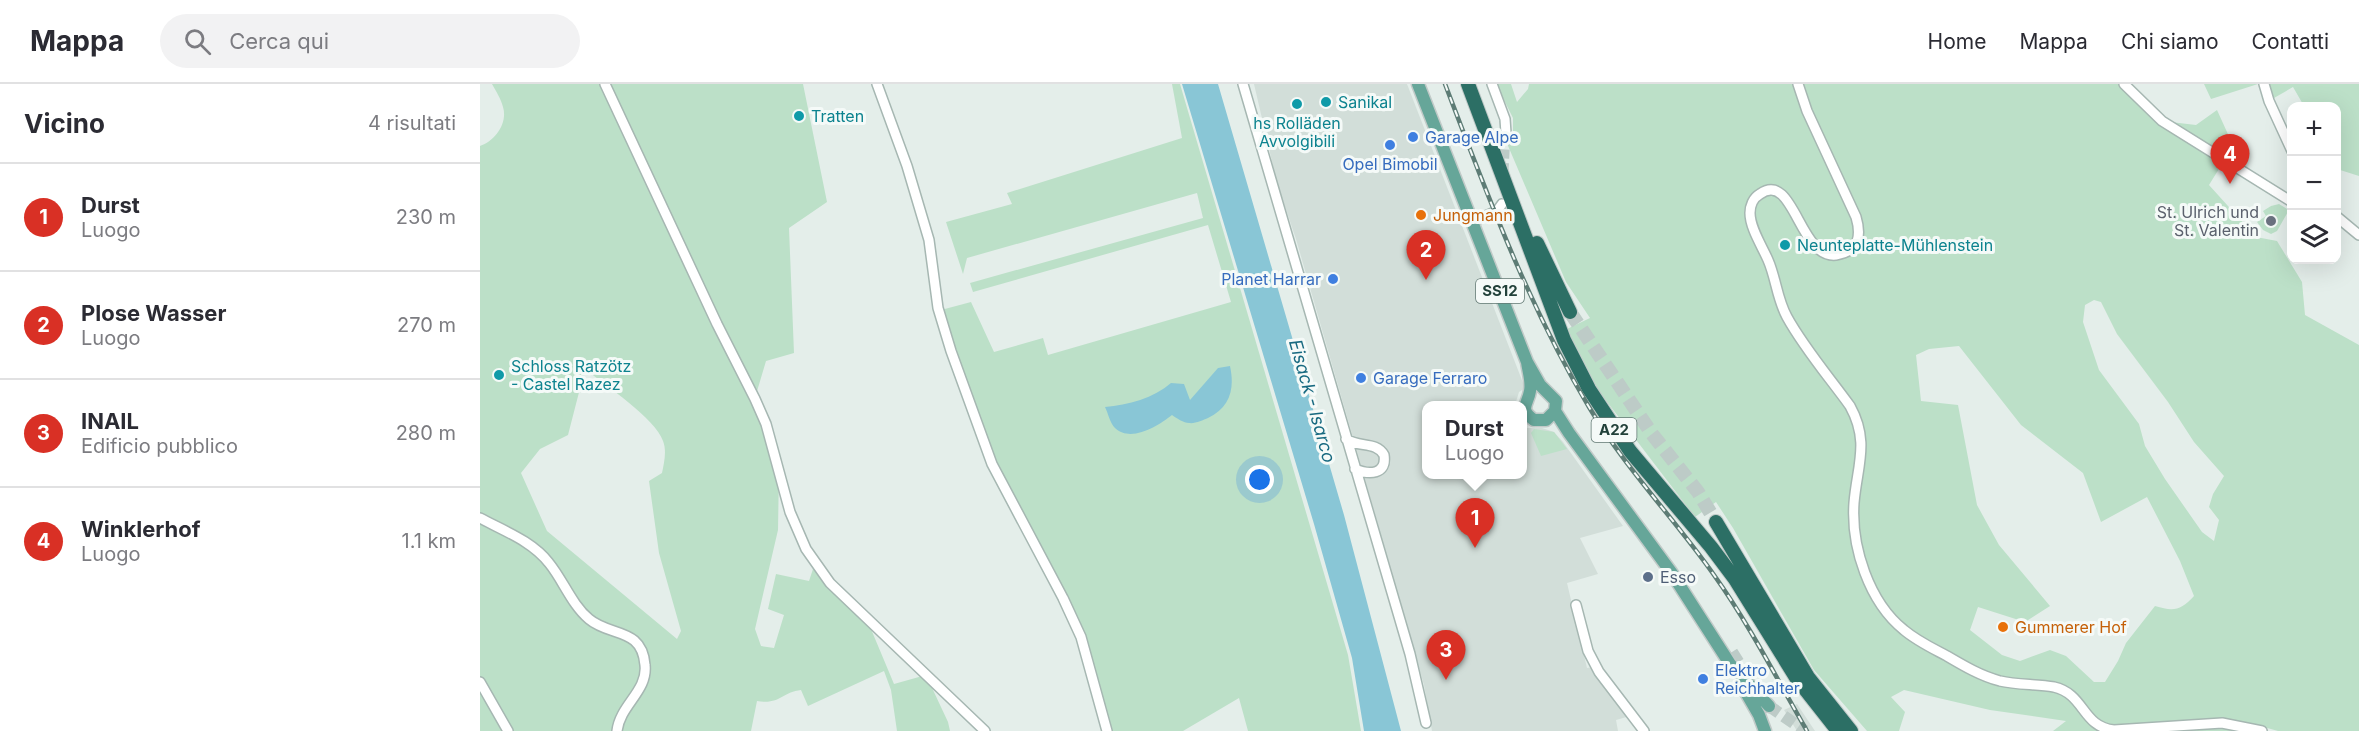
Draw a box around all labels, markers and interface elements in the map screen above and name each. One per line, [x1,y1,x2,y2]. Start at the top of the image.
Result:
search box [160,14,580,68]
text: Mappa [30,24,124,58]
icon: search [181,25,214,58]
text: Cerca qui [229,28,329,54]
text: Home [1928,29,1986,54]
text: Mappa [2019,29,2088,54]
text: Chi siamo [2121,29,2219,54]
text: Contatti [2252,29,2329,54]
place label: Sanikal [1338,92,1392,112]
marker: Sanikal [1319,95,1333,109]
marker: hs Rolläden Avvolgibili [1290,97,1304,111]
map controls [2287,102,2341,264]
button: + [2287,102,2341,156]
place label: Tratten [811,106,864,126]
text: Vicino [24,108,105,139]
marker: Tratten [792,109,806,123]
text: 4 risultati [368,111,456,135]
place label: hs Rolläden Avvolgibili [1253,113,1341,151]
place label: Garage Alpe [1425,127,1519,147]
marker: Garage Alpe [1406,130,1420,144]
pin: 4 [2210,135,2250,184]
marker: Opel Bimobil [1383,138,1397,152]
place label: Opel Bimobil [1342,154,1438,174]
button: − [2287,156,2341,210]
text: Durst [81,192,140,218]
place label: St. Ulrich und St. Valentin [2157,202,2259,240]
text: 1 [39,205,48,229]
text: 230 m [396,205,456,229]
place label: Jungmann [1433,205,1513,225]
marker: Jungmann [1414,208,1428,222]
button: layers [2287,210,2341,264]
marker: St. Ulrich und St. Valentin [2264,214,2278,228]
text: Luogo [81,218,140,242]
pin: 2 [1406,230,1446,280]
place label: Neunteplatte-Mühlenstein [1797,235,1993,255]
marker: Neunteplatte-Mühlenstein [1778,238,1792,252]
place label: Planet Harrar [1221,269,1321,289]
marker: Planet Harrar [1326,272,1340,286]
road number: SS12 [1476,279,1524,303]
text: Plose Wasser [81,300,226,326]
text: 2 [37,313,50,337]
text: 270 m [397,313,456,337]
text: Luogo [81,326,140,350]
water label: Eisack - Isarco [1285,337,1340,465]
place label: Schloss Ratzötz - Castel Razez [511,356,631,394]
marker: Schloss Ratzötz - Castel Razez [492,368,506,382]
place label: Garage Ferraro [1373,368,1487,388]
marker: Garage Ferraro [1354,371,1368,385]
popup [1422,401,1527,479]
text: INAIL [81,408,139,434]
text: Durst [1445,415,1504,441]
road number: A22 [1592,418,1636,442]
text: 3 [37,421,50,445]
text: 280 m [396,421,456,445]
text: Edificio pubblico [81,434,238,458]
text: Luogo [1445,441,1504,465]
your location [1245,465,1274,494]
pin: 1 [1456,498,1494,548]
text: Winklerhof [81,516,201,542]
text: 4 [37,529,50,553]
text: 1.1 km [402,529,456,553]
text: Luogo [81,542,140,566]
place label: Esso [1660,567,1696,587]
marker: Esso [1641,570,1655,584]
place label: Gummerer Hof [2015,617,2127,637]
marker: Gummerer Hof [1996,620,2010,634]
pin: 3 [1426,630,1466,680]
place label: Elektro Reichhalter [1715,660,1800,698]
marker: Elektro Reichhalter [1696,672,1710,686]

